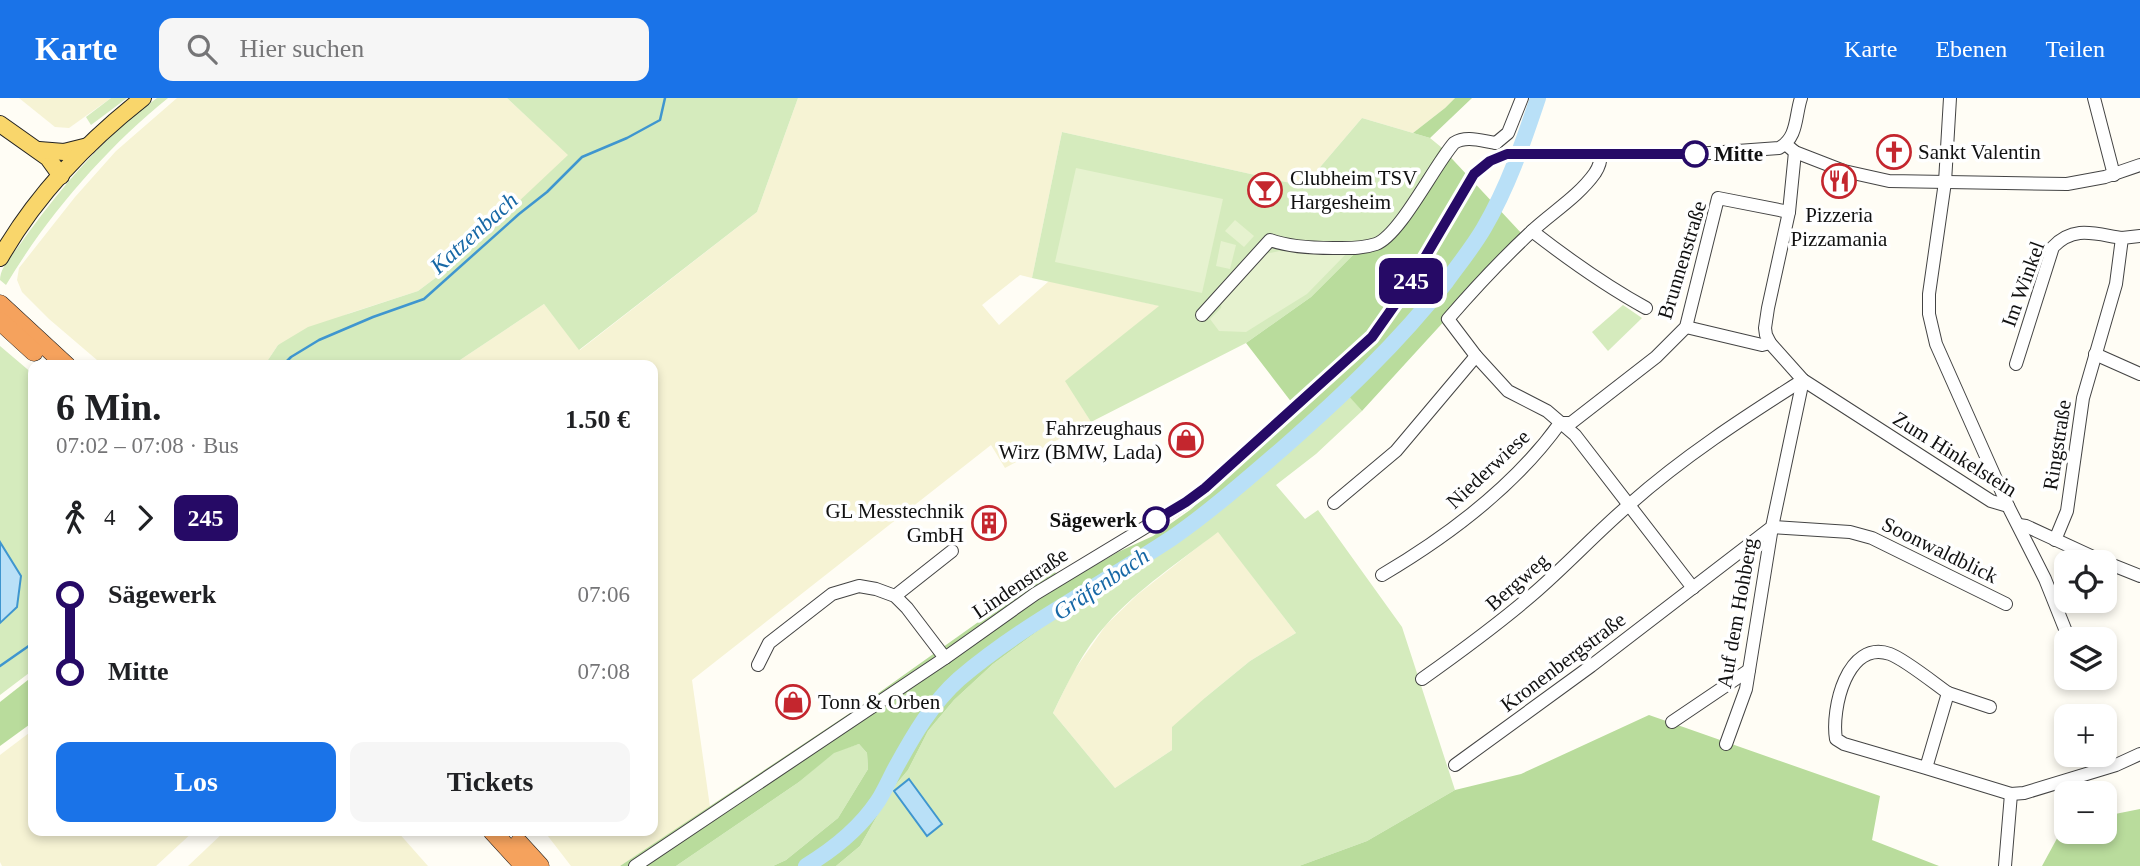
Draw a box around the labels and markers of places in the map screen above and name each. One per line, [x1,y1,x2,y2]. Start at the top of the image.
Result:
church icon: Sankt Valentin [1875,133,1913,171]
place label: Sankt Valentin [1918,140,2041,164]
marker: Mitte [1682,141,1708,167]
place label: Mitte [1714,142,1763,166]
restaurant icon: Pizzeria Pizzamania [1820,162,1858,200]
place label: Clubheim TSV Hargesheim [1290,166,1417,214]
bar icon: Clubheim TSV Hargesheim [1246,171,1284,209]
place label: Pizzeria Pizzamania [1791,203,1888,251]
place label: Fahrzeughaus Wirz (BMW, Lada) [999,416,1162,464]
shop icon: Fahrzeughaus Wirz (BMW, Lada) [1167,421,1205,459]
place label: GL Messtechnik GmbH [825,499,964,547]
building icon: GL Messtechnik GmbH [970,504,1008,542]
marker: Sägewerk [1143,507,1169,533]
place label: Sägewerk [1050,508,1137,532]
shop icon: Tonn & Orben [774,683,812,721]
place label: Tonn & Orben [818,690,941,714]

